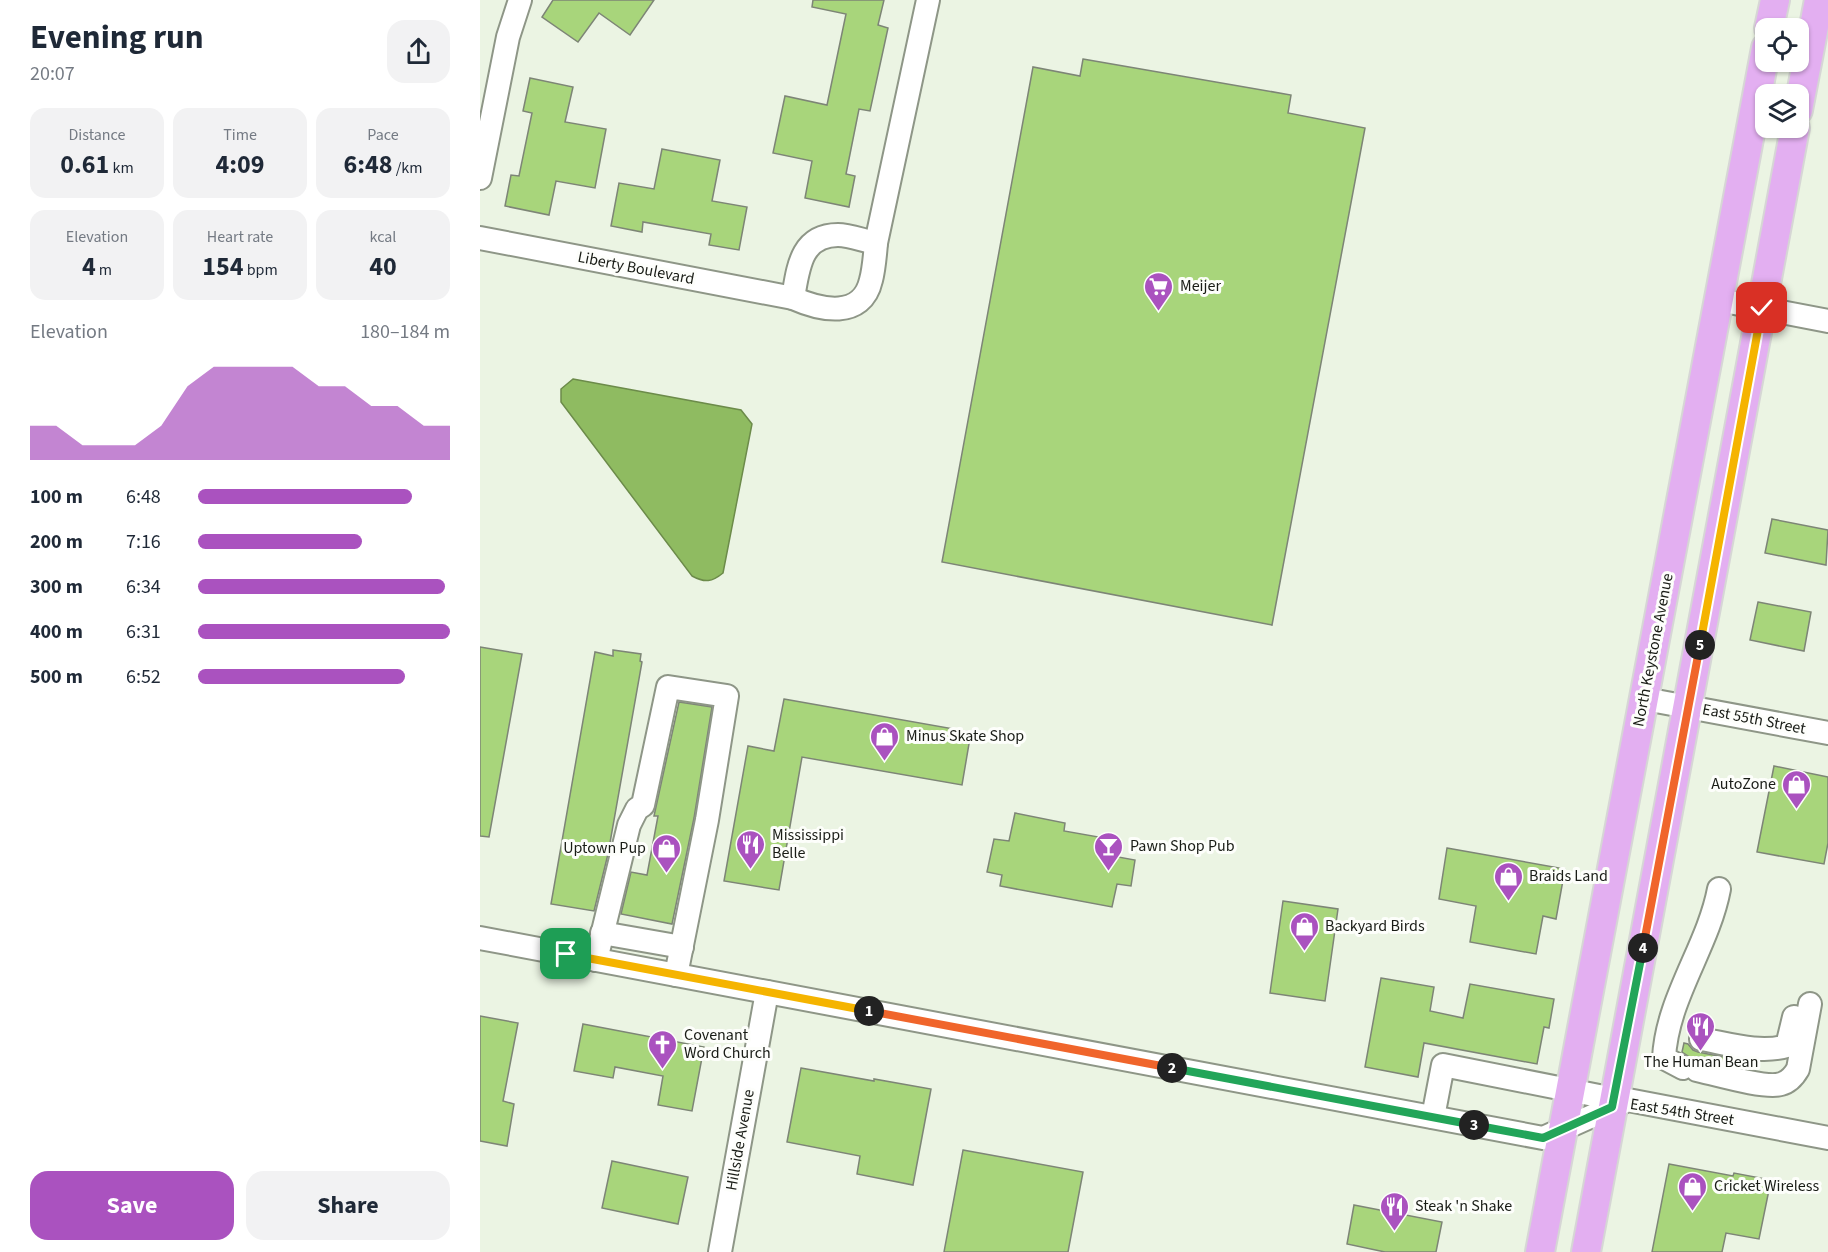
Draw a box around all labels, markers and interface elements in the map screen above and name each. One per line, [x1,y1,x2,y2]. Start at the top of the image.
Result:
text: Evening run [30,14,204,61]
map controls [1755,18,1809,138]
button: locate [1755,18,1809,72]
button: share [387,20,450,83]
text: 20:07 [30,60,75,88]
button: layers [1755,84,1809,138]
text: Distance [69,124,125,146]
text: Time [223,124,257,146]
text: Pace [367,124,399,146]
text: 0.61 [60,146,109,183]
text: 4:09 [216,146,264,183]
text: 6:48 [344,146,393,183]
text: km [109,157,134,179]
text: /km [393,157,422,179]
text: Elevation [66,226,128,248]
text: Heart rate [207,226,273,248]
text: kcal [370,226,396,248]
street label: Liberty Boulevard [576,246,696,290]
text: 4 [82,248,96,285]
text: 154 [202,248,243,285]
text: 40 [369,248,397,285]
text: m [96,259,112,281]
text: bpm [243,259,278,281]
supermarket icon: Meijer [1143,270,1175,312]
place label: Meijer [1180,275,1221,297]
pin [1736,282,1787,333]
icon: check [1745,291,1778,324]
text: Elevation [30,318,108,346]
text: 180–184 m [360,318,450,346]
text: 100 m [30,483,83,511]
text: 6:48 [126,483,161,511]
text: 200 m [30,528,83,556]
text: 7:16 [126,528,161,556]
street label: North Keystone Avenue [1627,571,1679,729]
text: 300 m [30,573,83,601]
text: 6:34 [126,573,161,601]
text: 400 m [30,618,83,646]
text: 6:31 [126,618,161,646]
pin: 5 [1685,630,1715,660]
text: 5 [1696,634,1704,656]
text: 500 m [30,663,83,691]
text: 6:52 [126,663,161,691]
street label: East 55th Street [1700,698,1808,740]
shop icon: Minus Skate Shop [869,720,901,762]
place label: Minus Skate Shop [906,725,1024,747]
shop icon: AutoZone [1781,768,1813,810]
place label: AutoZone [1711,773,1776,795]
place label: Mississippi Belle [772,824,844,864]
restaurant icon: Mississippi Belle [735,828,767,870]
bar icon: Pawn Shop Pub [1093,830,1125,872]
shop icon: Uptown Pup [651,832,683,874]
place label: Pawn Shop Pub [1130,835,1235,857]
place label: Uptown Pup [563,837,646,859]
shop icon: Braids Land [1492,860,1524,902]
place label: Braids Land [1529,865,1608,887]
shop icon: Backyard Birds [1288,910,1320,952]
place label: Backyard Birds [1325,915,1425,937]
pin [540,928,591,979]
pin: 4 [1628,933,1658,963]
icon: arrive [549,937,582,970]
text: 4 [1639,937,1647,959]
pin: 1 [854,996,884,1026]
text: 1 [865,1000,873,1022]
restaurant icon: The Human Bean [1685,1010,1717,1052]
place label: Covenant Word Church [684,1024,771,1064]
church icon: Covenant Word Church [647,1028,679,1070]
place label: The Human Bean [1644,1051,1758,1073]
pin: 2 [1157,1053,1187,1083]
text: 2 [1168,1057,1176,1079]
street label: Hillside Avenue [720,1088,760,1192]
street label: East 54th Street [1629,1093,1736,1131]
pin: 3 [1459,1110,1489,1140]
text: 3 [1470,1114,1478,1136]
shop icon: Cricket Wireless [1677,1170,1709,1212]
button: Save [30,1171,234,1240]
button: Share [246,1171,450,1240]
place label: Cricket Wireless [1714,1175,1819,1197]
restaurant icon: Steak 'n Shake [1378,1190,1410,1232]
place label: Steak 'n Shake [1415,1195,1512,1217]

